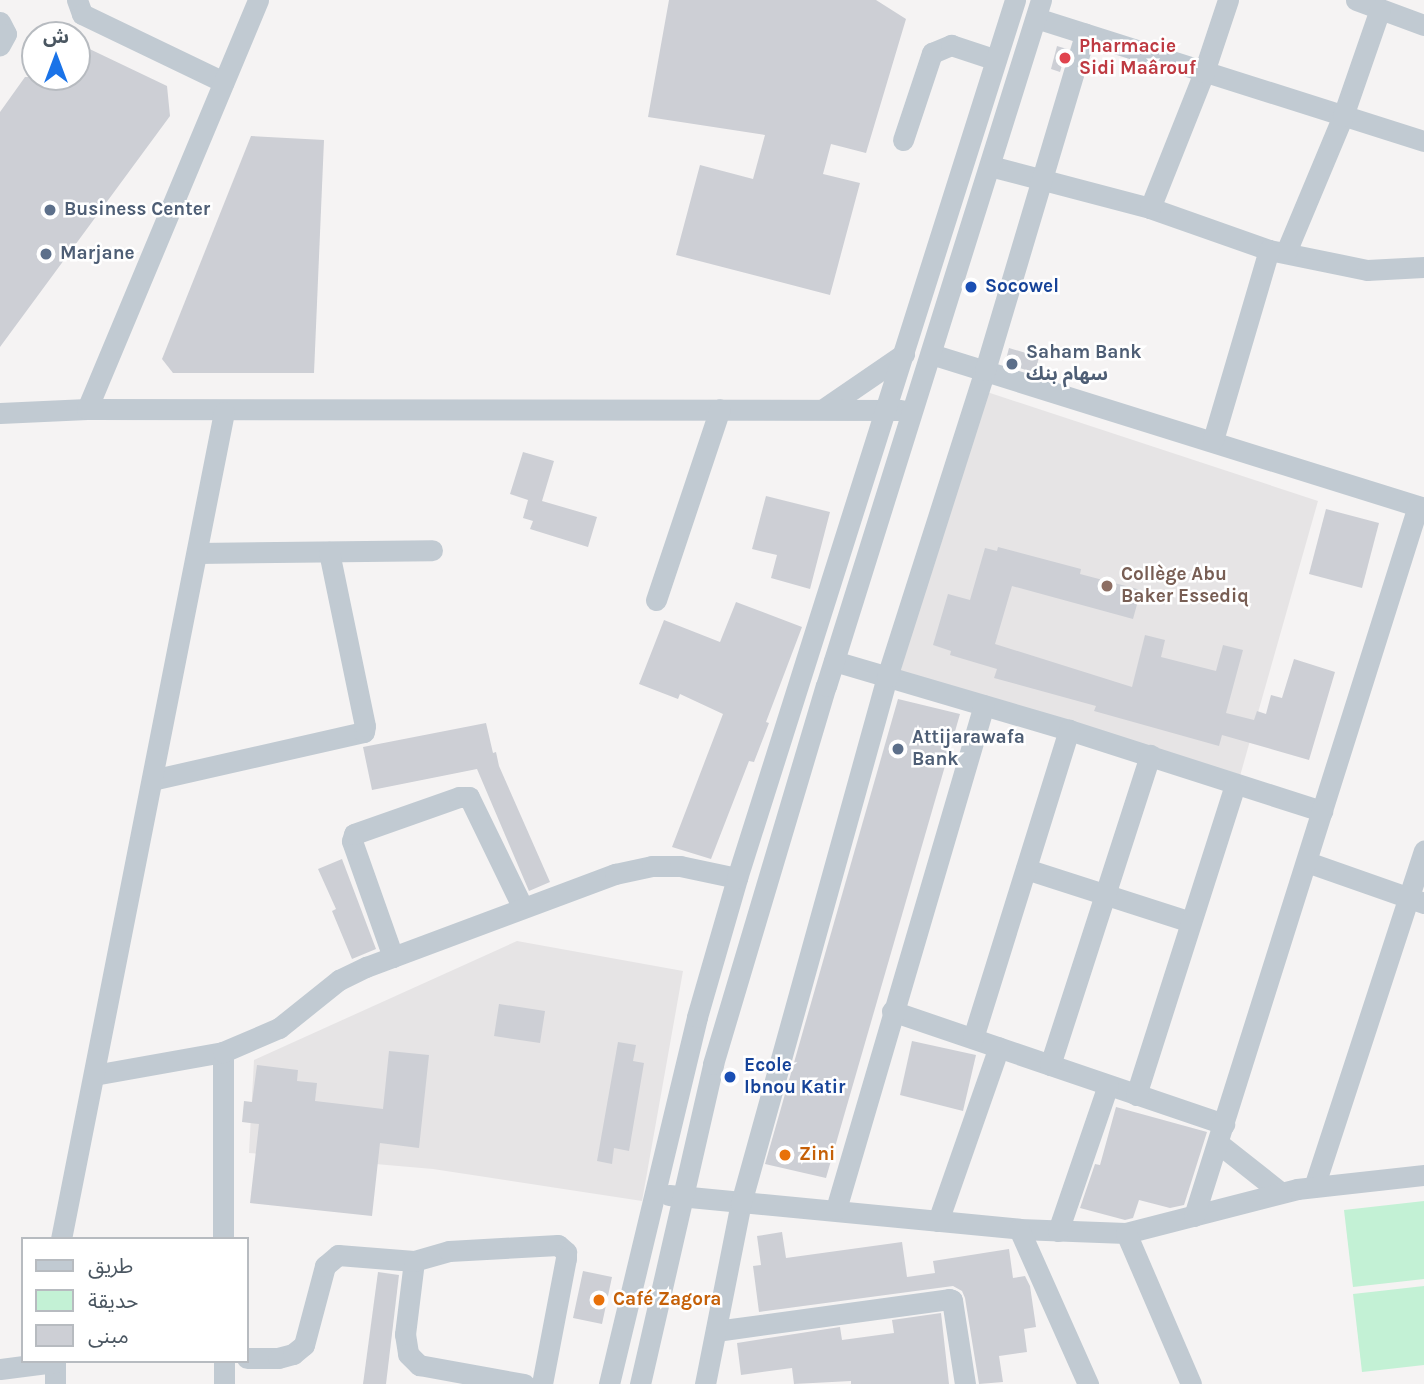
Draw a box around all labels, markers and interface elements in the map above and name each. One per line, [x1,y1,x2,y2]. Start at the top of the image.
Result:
north arrow [21,21,91,91]
text: ش [43,26,69,48]
place label: Pharmacie Sidi Maârouf [1079,36,1196,80]
marker: Pharmacie Sidi Maârouf [1057,50,1073,66]
place label: Business Center [64,199,210,221]
marker: Business Center [42,202,58,218]
place label: Marjane [60,243,135,265]
marker: Marjane [38,246,54,262]
place label: Socowel [985,276,1059,298]
marker: Socowel [963,279,979,295]
place label: Saham Bank سهام بنك [1026,342,1142,386]
marker: Saham Bank سهام بنك [1004,356,1020,372]
place label: Collège Abu Baker Essediq [1121,564,1249,608]
marker: Collège Abu Baker Essediq [1099,578,1115,594]
place label: Attijarawafa Bank [912,727,1025,771]
marker: Attijarawafa Bank [890,741,906,757]
place label: Ecole Ibnou Katir [744,1055,845,1099]
marker: Ecole Ibnou Katir [722,1069,738,1085]
place label: Zini [799,1144,835,1166]
marker: Zini [777,1147,793,1163]
legend [21,1237,248,1363]
text: طريق [88,1254,133,1278]
text: حديقة [88,1289,138,1313]
place label: Café Zagora [613,1289,721,1311]
marker: Café Zagora [591,1292,607,1308]
text: مبنى [88,1324,129,1348]

